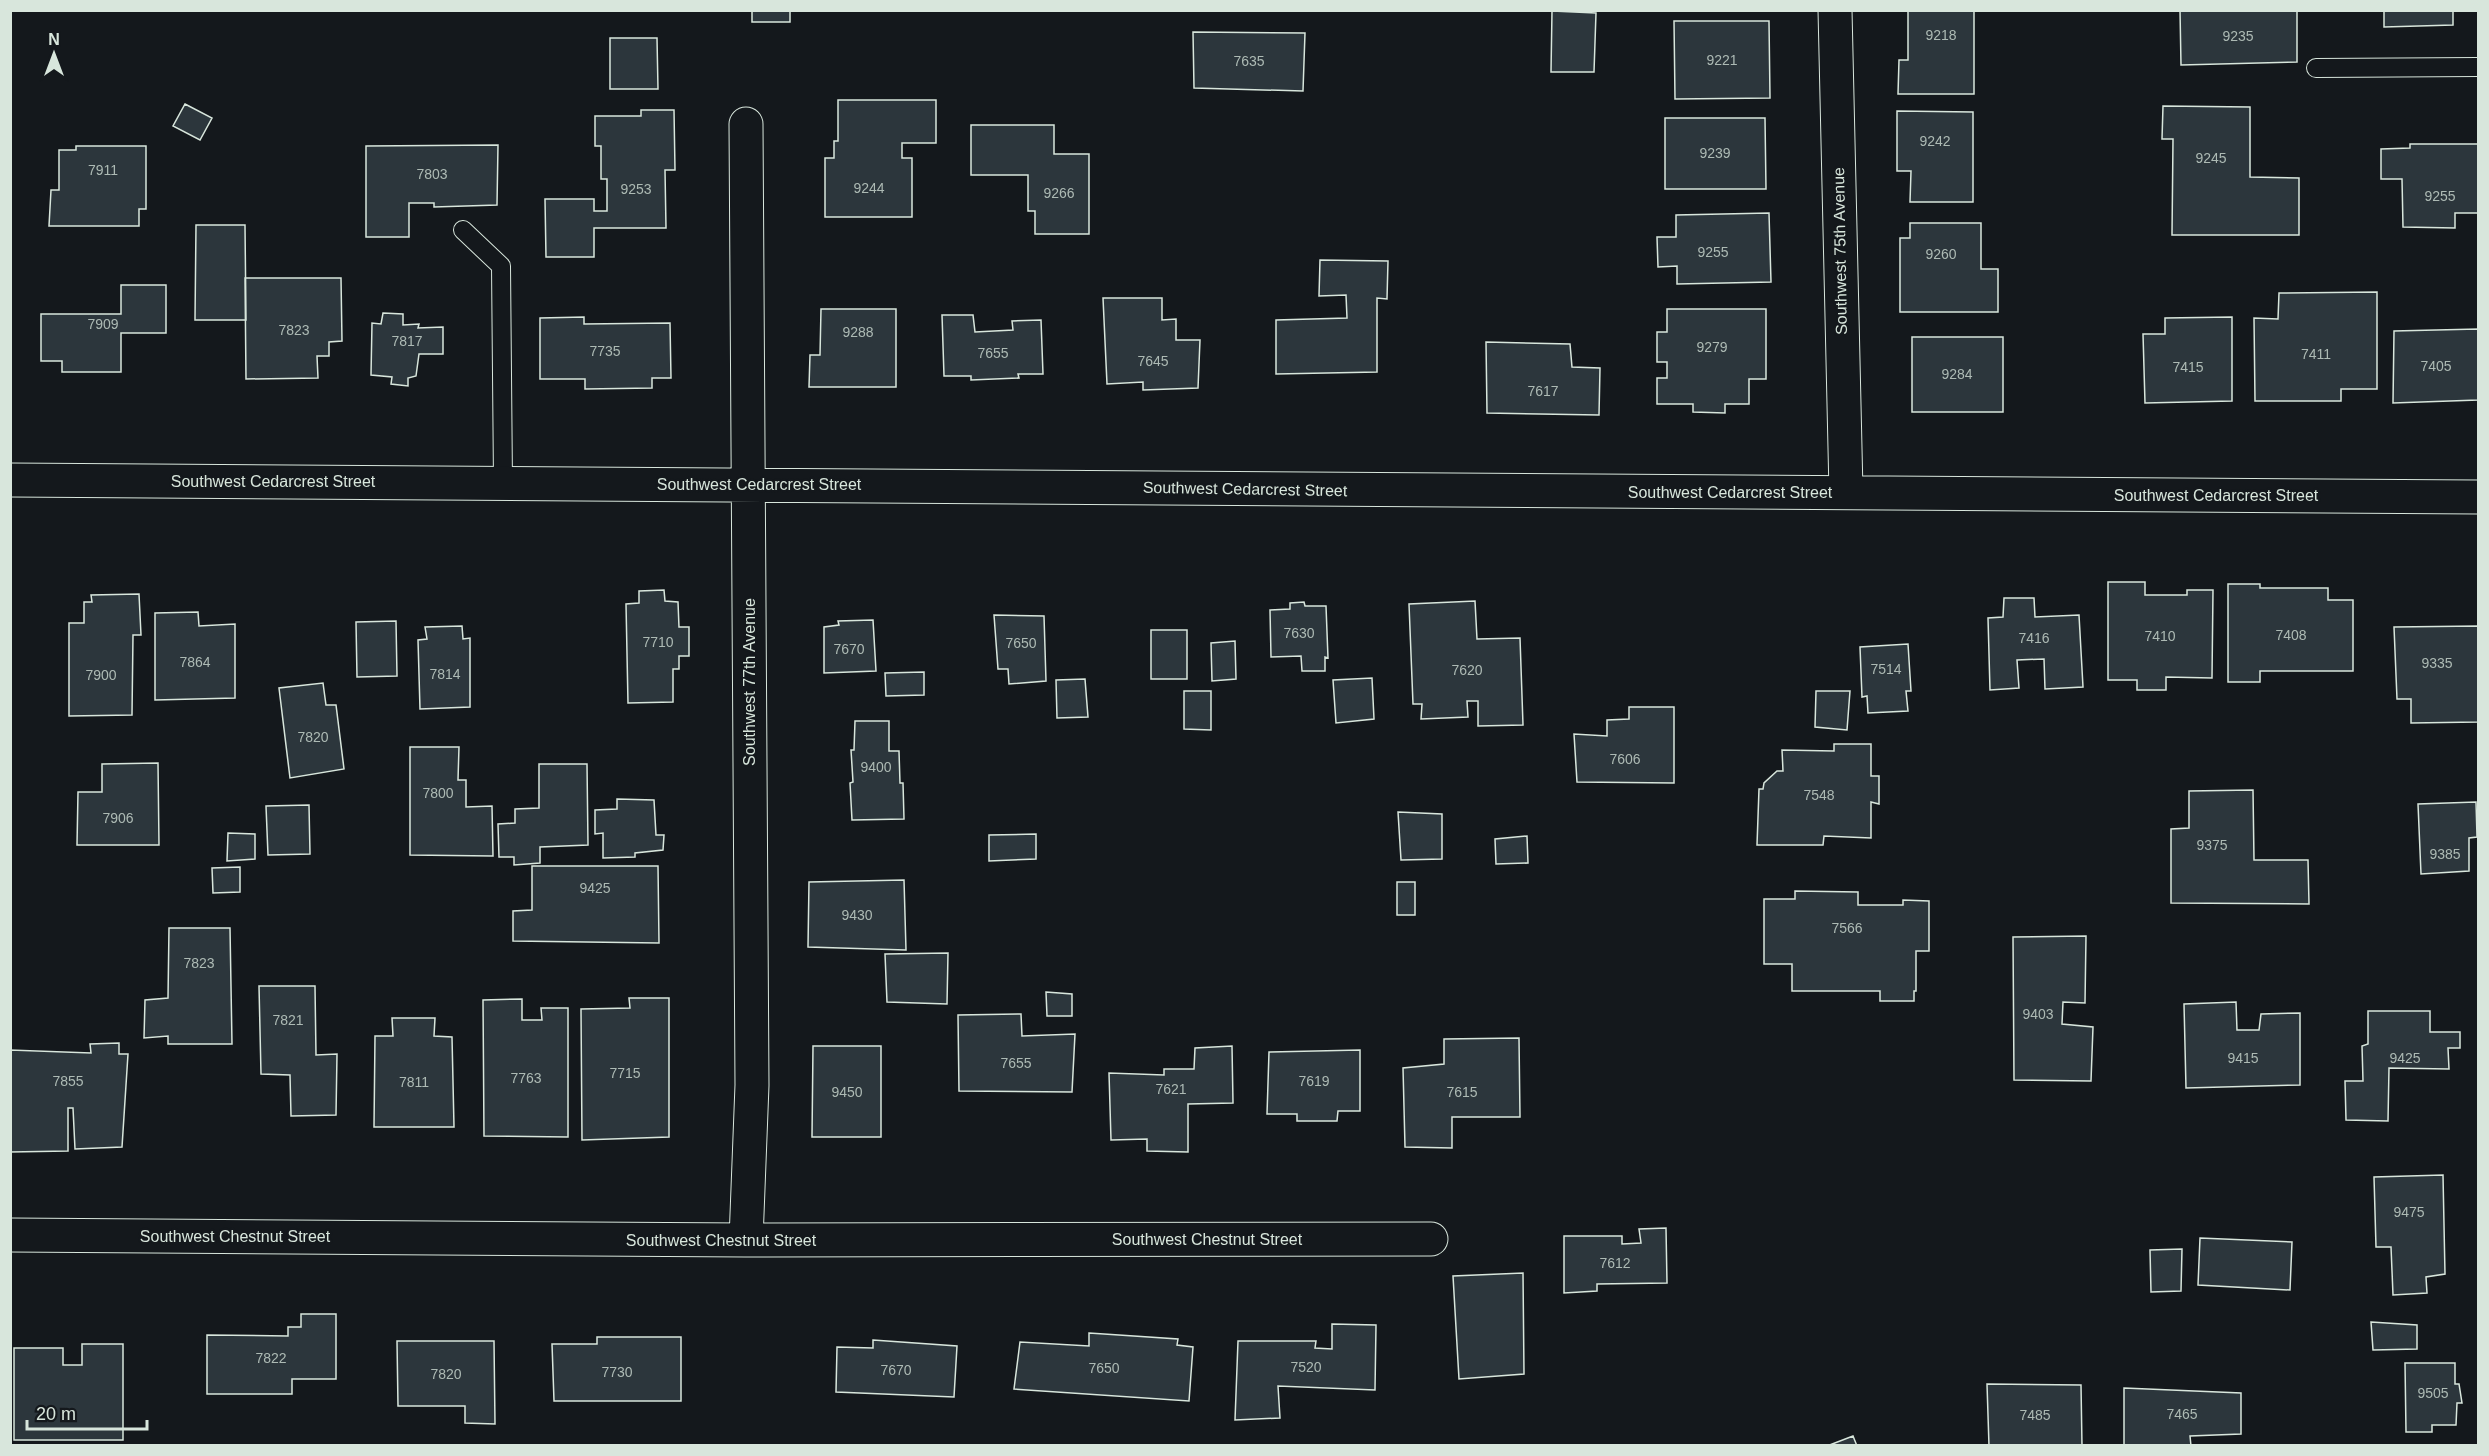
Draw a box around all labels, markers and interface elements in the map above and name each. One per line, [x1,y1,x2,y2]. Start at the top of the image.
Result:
north arrow [24,24,84,84]
house number: 9218 [1925,27,1957,43]
house number: 9235 [2222,28,2254,44]
text: N [48,31,60,48]
house number: 9221 [1706,52,1738,68]
house number: 7635 [1233,53,1265,69]
house number: 9242 [1919,133,1951,149]
house number: 9239 [1699,145,1731,161]
house number: 9245 [2195,150,2227,166]
house number: 7911 [88,162,118,178]
house number: 7803 [416,166,448,182]
street label: Southwest 75th Avenue [1830,167,1850,335]
house number: 9244 [853,180,885,196]
house number: 9253 [620,181,652,197]
house number: 9266 [1043,185,1075,201]
house number: 9255 [2424,188,2456,204]
house number: 9255 [1697,244,1729,260]
house number: 9260 [1925,246,1957,262]
house number: 7909 [87,316,119,332]
house number: 7823 [278,322,310,338]
house number: 9288 [842,324,874,340]
house number: 7817 [391,333,423,349]
house number: 9279 [1696,339,1728,355]
house number: 7735 [589,343,621,359]
house number: 7655 [977,345,1009,361]
house number: 7411 [2301,346,2331,362]
house number: 7645 [1137,353,1169,369]
house number: 7405 [2420,358,2452,374]
house number: 7415 [2172,359,2204,375]
house number: 9284 [1941,366,1973,382]
house number: 7617 [1527,383,1559,399]
street label: Southwest Cedarcrest Street [171,473,376,490]
street label: Southwest Cedarcrest Street [657,476,862,493]
street label: Southwest Cedarcrest Street [1143,479,1348,499]
street label: Southwest Cedarcrest Street [1628,484,1833,501]
street label: Southwest Cedarcrest Street [2114,487,2319,504]
street label: Southwest 77th Avenue [741,598,758,766]
house number: 7630 [1283,625,1315,641]
house number: 7408 [2275,627,2307,643]
house number: 7410 [2144,628,2176,644]
house number: 7416 [2018,630,2050,646]
house number: 7710 [642,634,674,650]
house number: 7650 [1005,635,1037,651]
house number: 7670 [833,641,865,657]
house number: 7864 [179,654,211,670]
house number: 9335 [2421,655,2453,671]
house number: 7514 [1870,661,1902,677]
house number: 7620 [1451,662,1483,678]
house number: 7814 [429,666,461,682]
house number: 7900 [85,667,117,683]
house number: 7820 [297,729,329,745]
house number: 7606 [1609,751,1641,767]
house number: 9400 [860,759,892,775]
house number: 7800 [422,785,454,801]
house number: 7548 [1803,787,1835,803]
house number: 7906 [102,810,134,826]
house number: 9375 [2196,837,2228,853]
house number: 9385 [2429,846,2461,862]
house number: 9425 [579,880,611,896]
house number: 9430 [841,907,873,923]
house number: 7566 [1831,920,1863,936]
house number: 7823 [183,955,215,971]
house number: 9403 [2022,1006,2054,1022]
house number: 7821 [272,1012,304,1028]
house number: 9415 [2227,1050,2259,1066]
house number: 9425 [2389,1050,2421,1066]
house number: 7655 [1000,1055,1032,1071]
house number: 7715 [609,1065,641,1081]
house number: 7763 [510,1070,542,1086]
house number: 7855 [52,1073,84,1089]
house number: 7619 [1298,1073,1330,1089]
house number: 7811 [399,1074,429,1090]
house number: 7621 [1155,1081,1187,1097]
house number: 9450 [831,1084,863,1100]
house number: 7615 [1446,1084,1478,1100]
house number: 9475 [2393,1204,2425,1220]
street label: Southwest Chestnut Street [140,1228,331,1245]
street label: Southwest Chestnut Street [1112,1231,1303,1248]
street label: Southwest Chestnut Street [626,1232,817,1249]
house number: 7612 [1599,1255,1631,1271]
house number: 7822 [255,1350,287,1366]
house number: 7520 [1290,1359,1322,1375]
house number: 7650 [1088,1360,1120,1376]
house number: 7670 [880,1362,912,1378]
house number: 7730 [601,1364,633,1380]
house number: 7820 [430,1366,462,1382]
house number: 9505 [2417,1385,2449,1401]
scale bar [27,1393,147,1431]
text: 20 m [36,1404,76,1424]
house number: 7465 [2166,1406,2198,1422]
house number: 7485 [2019,1407,2051,1423]

